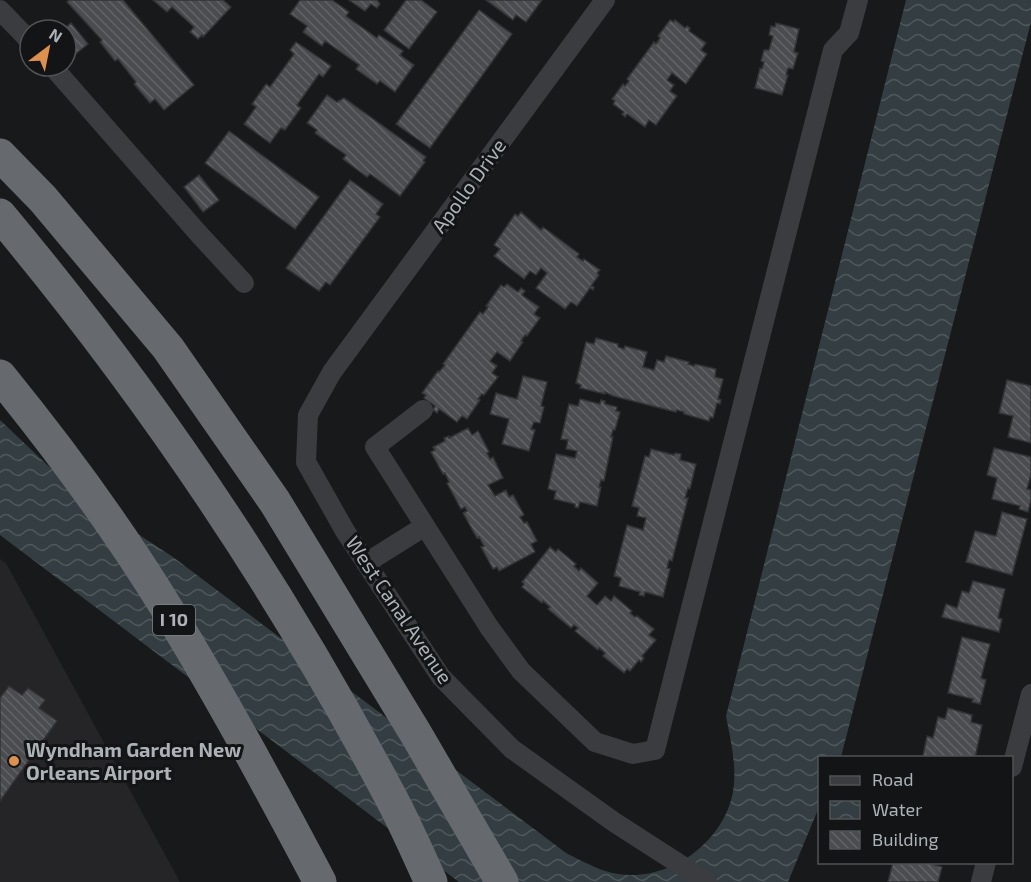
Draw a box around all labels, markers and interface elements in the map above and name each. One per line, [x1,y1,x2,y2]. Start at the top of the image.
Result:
north arrow [18,18,78,78]
text: N [46,24,66,46]
street label: Apollo Drive [426,134,510,237]
street label: West Canal Avenue [342,531,458,688]
road number: I 10 [153,605,195,635]
place label: Wyndham Garden New Orleans Airport [26,737,241,784]
marker: Wyndham Garden New Orleans Airport [7,754,21,768]
legend [818,756,1013,864]
text: Road [872,768,913,790]
text: Water [872,798,922,820]
text: Building [872,828,939,850]

